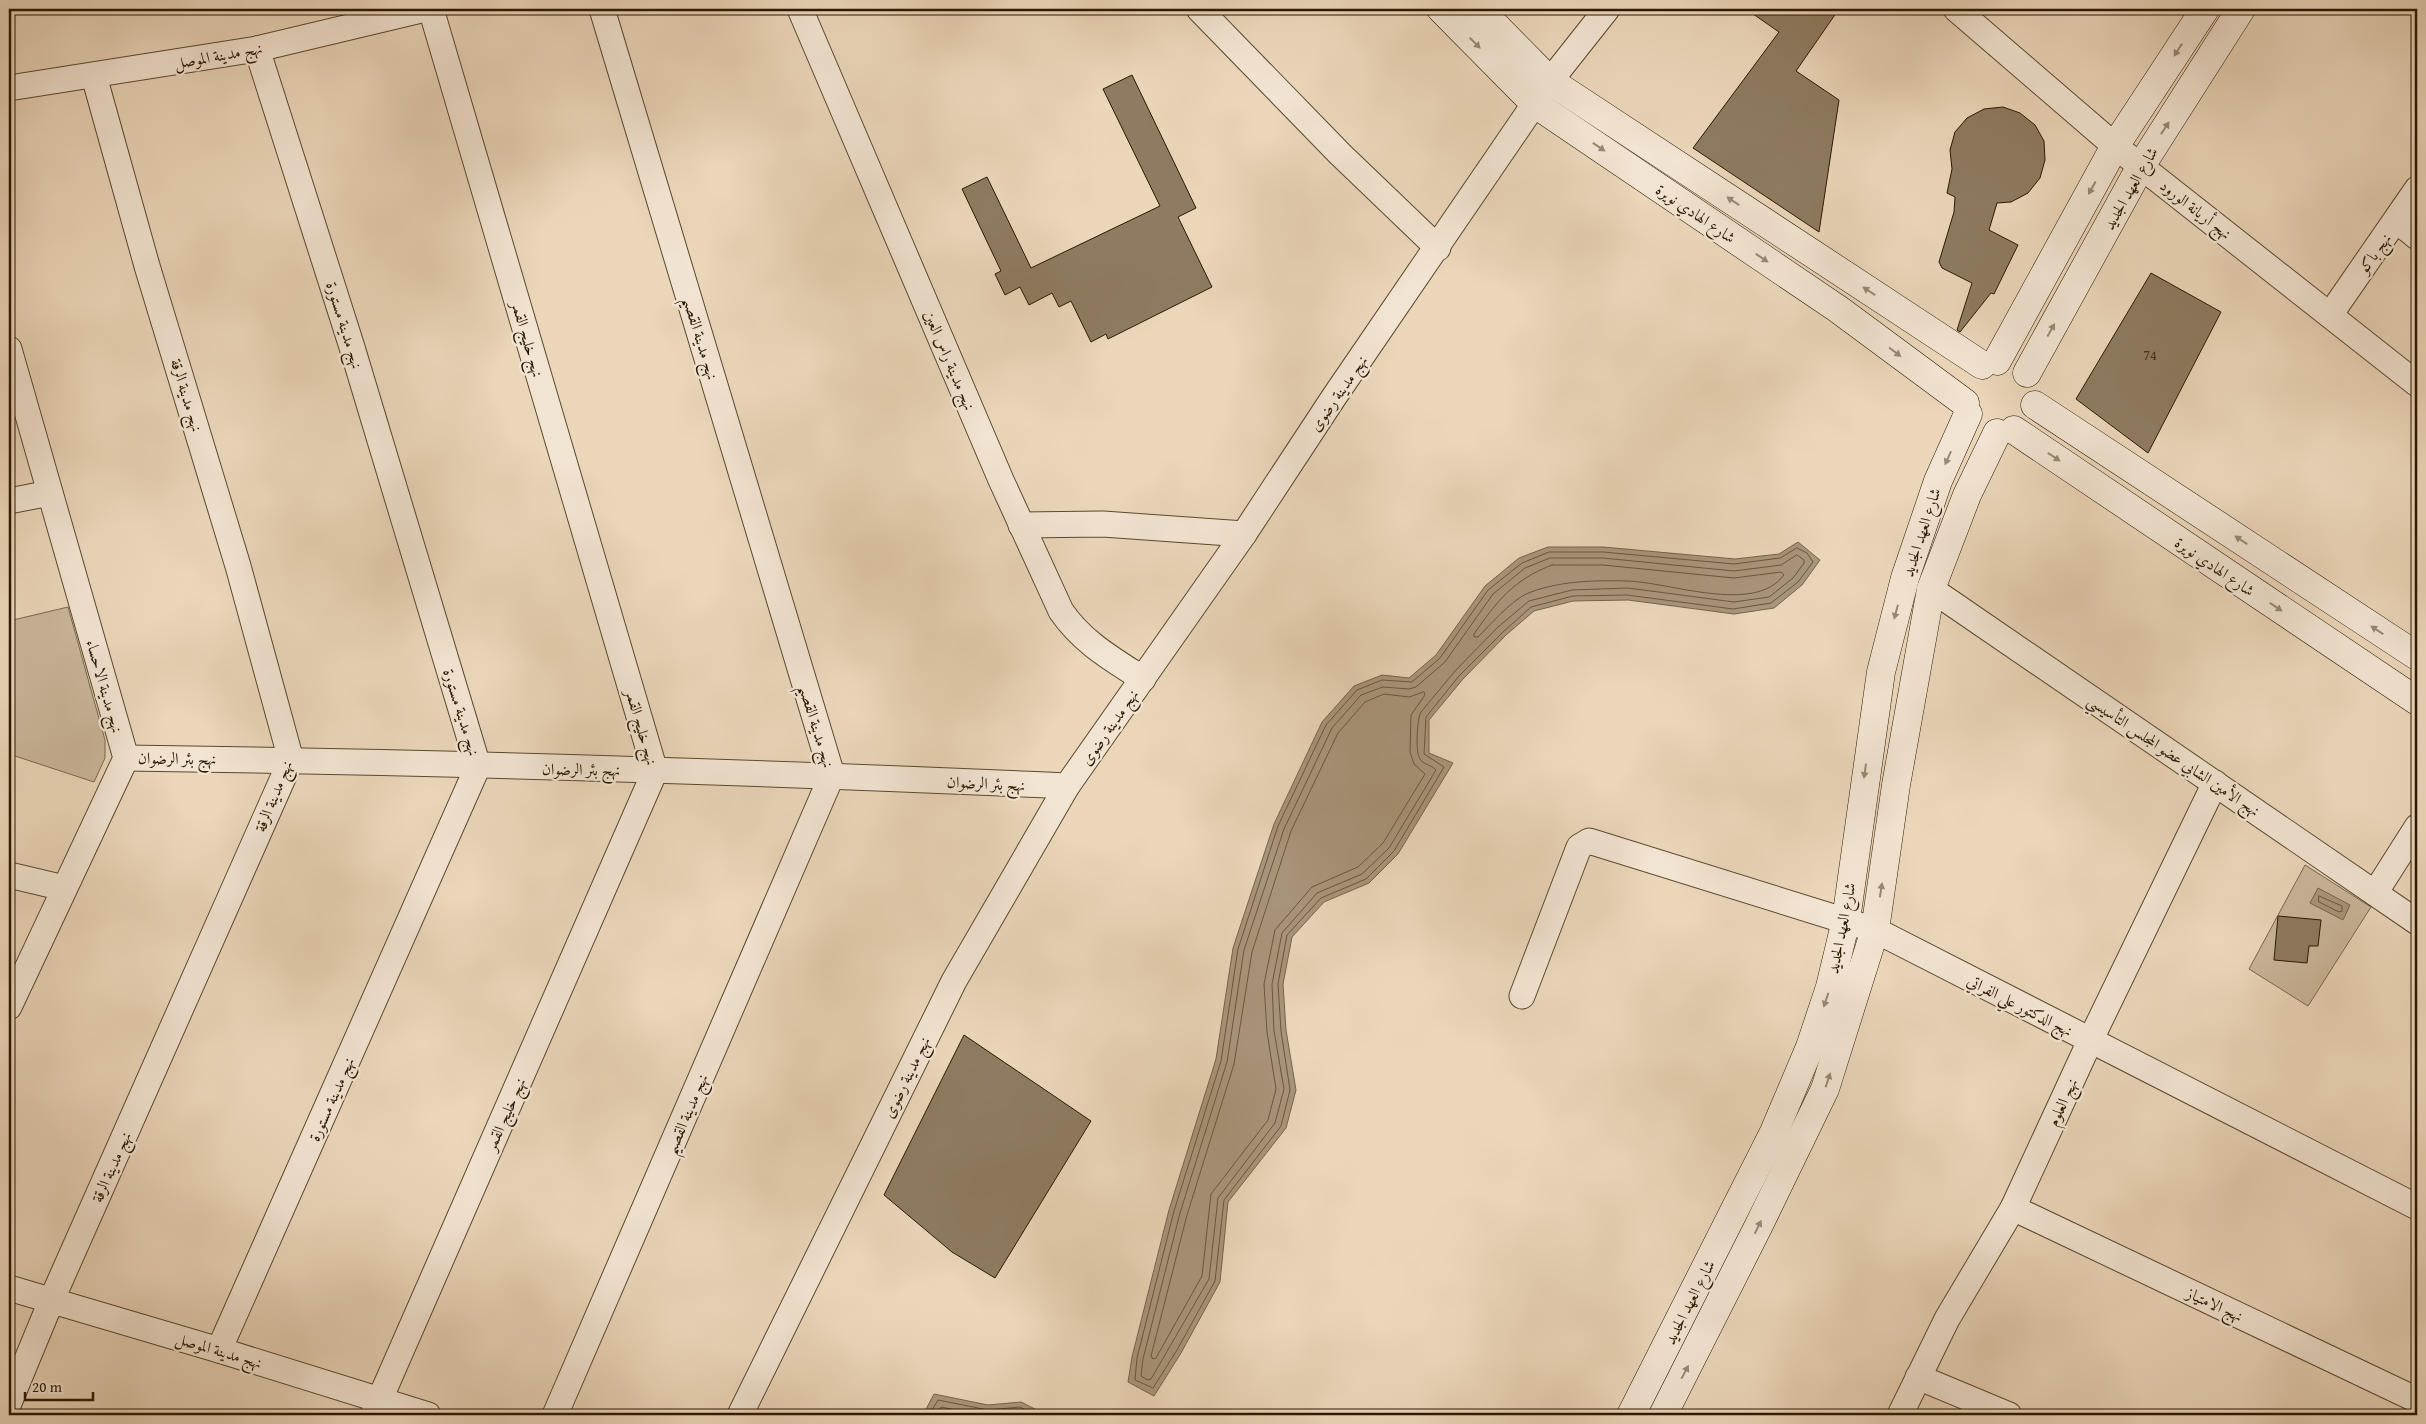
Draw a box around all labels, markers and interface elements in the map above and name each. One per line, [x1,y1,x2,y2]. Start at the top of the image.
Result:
street label: نهج مدينة الموصل [172,35,265,78]
one-way arrow [1469,37,1481,49]
one-way arrow [2173,43,2183,56]
one-way arrow [2160,121,2170,134]
one-way arrow [1592,142,1606,152]
street label: شارع العهد الجديد [2097,142,2165,235]
street label: نهج أريانة الورود [2153,173,2237,247]
street label: شارع الهادي نويرة [1650,177,1741,250]
one-way arrow [2088,181,2097,194]
one-way arrow [1726,196,1739,206]
street label: نهج باكو [2350,228,2399,282]
one-way arrow [1756,253,1769,263]
street label: نهج مدينة مستورة [317,278,370,372]
one-way arrow [1862,286,1875,295]
street label: نهج مدينة القصيم [672,293,725,384]
street label: نهج خليج القمر [502,296,550,381]
street label: نهج مدينة راس العين [915,306,982,415]
one-way arrow [2047,323,2055,337]
house number: 74 [2143,345,2157,365]
one-way arrow [1888,347,1902,357]
street label: نهج مدينة رضوى [1303,350,1376,438]
street label: نهج مدينة الرقة [162,355,209,435]
one-way arrow [1944,451,1952,465]
one-way arrow [2047,453,2061,462]
street label: شارع العهد الجديد [1895,484,1949,580]
street label: شارع الهادي نويرة [2169,530,2260,603]
one-way arrow [2234,536,2247,545]
one-way arrow [2269,602,2283,612]
one-way arrow [1892,604,1900,619]
one-way arrow [2370,625,2383,634]
street label: نهج مدينة الاحساء [77,637,130,736]
street label: نهج مدينة مستورة [434,665,487,759]
street label: نهج مدينة القصيم [788,681,841,772]
street label: نهج خليج القمر [616,684,664,769]
street label: نهج مدينة رضوى [1074,684,1147,772]
street label: نهج الأمين الشابي عضو المجلس التأسيسي [2081,688,2265,825]
street label: نهج بئر الرضوان [137,745,216,774]
street label: نهج بئر الرضوان [541,756,620,785]
street label: نهج مدينة الرقة [248,757,301,837]
one-way arrow [1861,764,1869,780]
street label: نهج بئر الرضوان [946,769,1026,800]
street label: شارع العهد الجديد [1820,880,1864,976]
one-way arrow [1877,882,1885,898]
street label: نهج الدكتور علي الفراتي [1961,968,2077,1046]
one-way arrow [1821,993,1829,1008]
street label: نهج مدينة رضوى [876,1032,939,1123]
street label: نهج مدينة مستورة [302,1053,363,1146]
street label: نهج مدينة القصيم [658,1070,718,1160]
one-way arrow [1825,1073,1832,1088]
street label: نهج خليج القمر [477,1074,535,1158]
street label: نهج العلوم [2040,1074,2086,1131]
street label: نهج مدينة الرقة [85,1128,140,1208]
one-way arrow [1755,1220,1763,1234]
street label: شارع العهد الجديد [1657,1255,1722,1349]
street label: نهج الامتياز [2180,1280,2247,1330]
street label: نهج مدينة الموصل [172,1325,265,1377]
one-way arrow [1681,1365,1689,1379]
scale bar [25,1369,92,1401]
text: 20 m [32,1376,63,1397]

